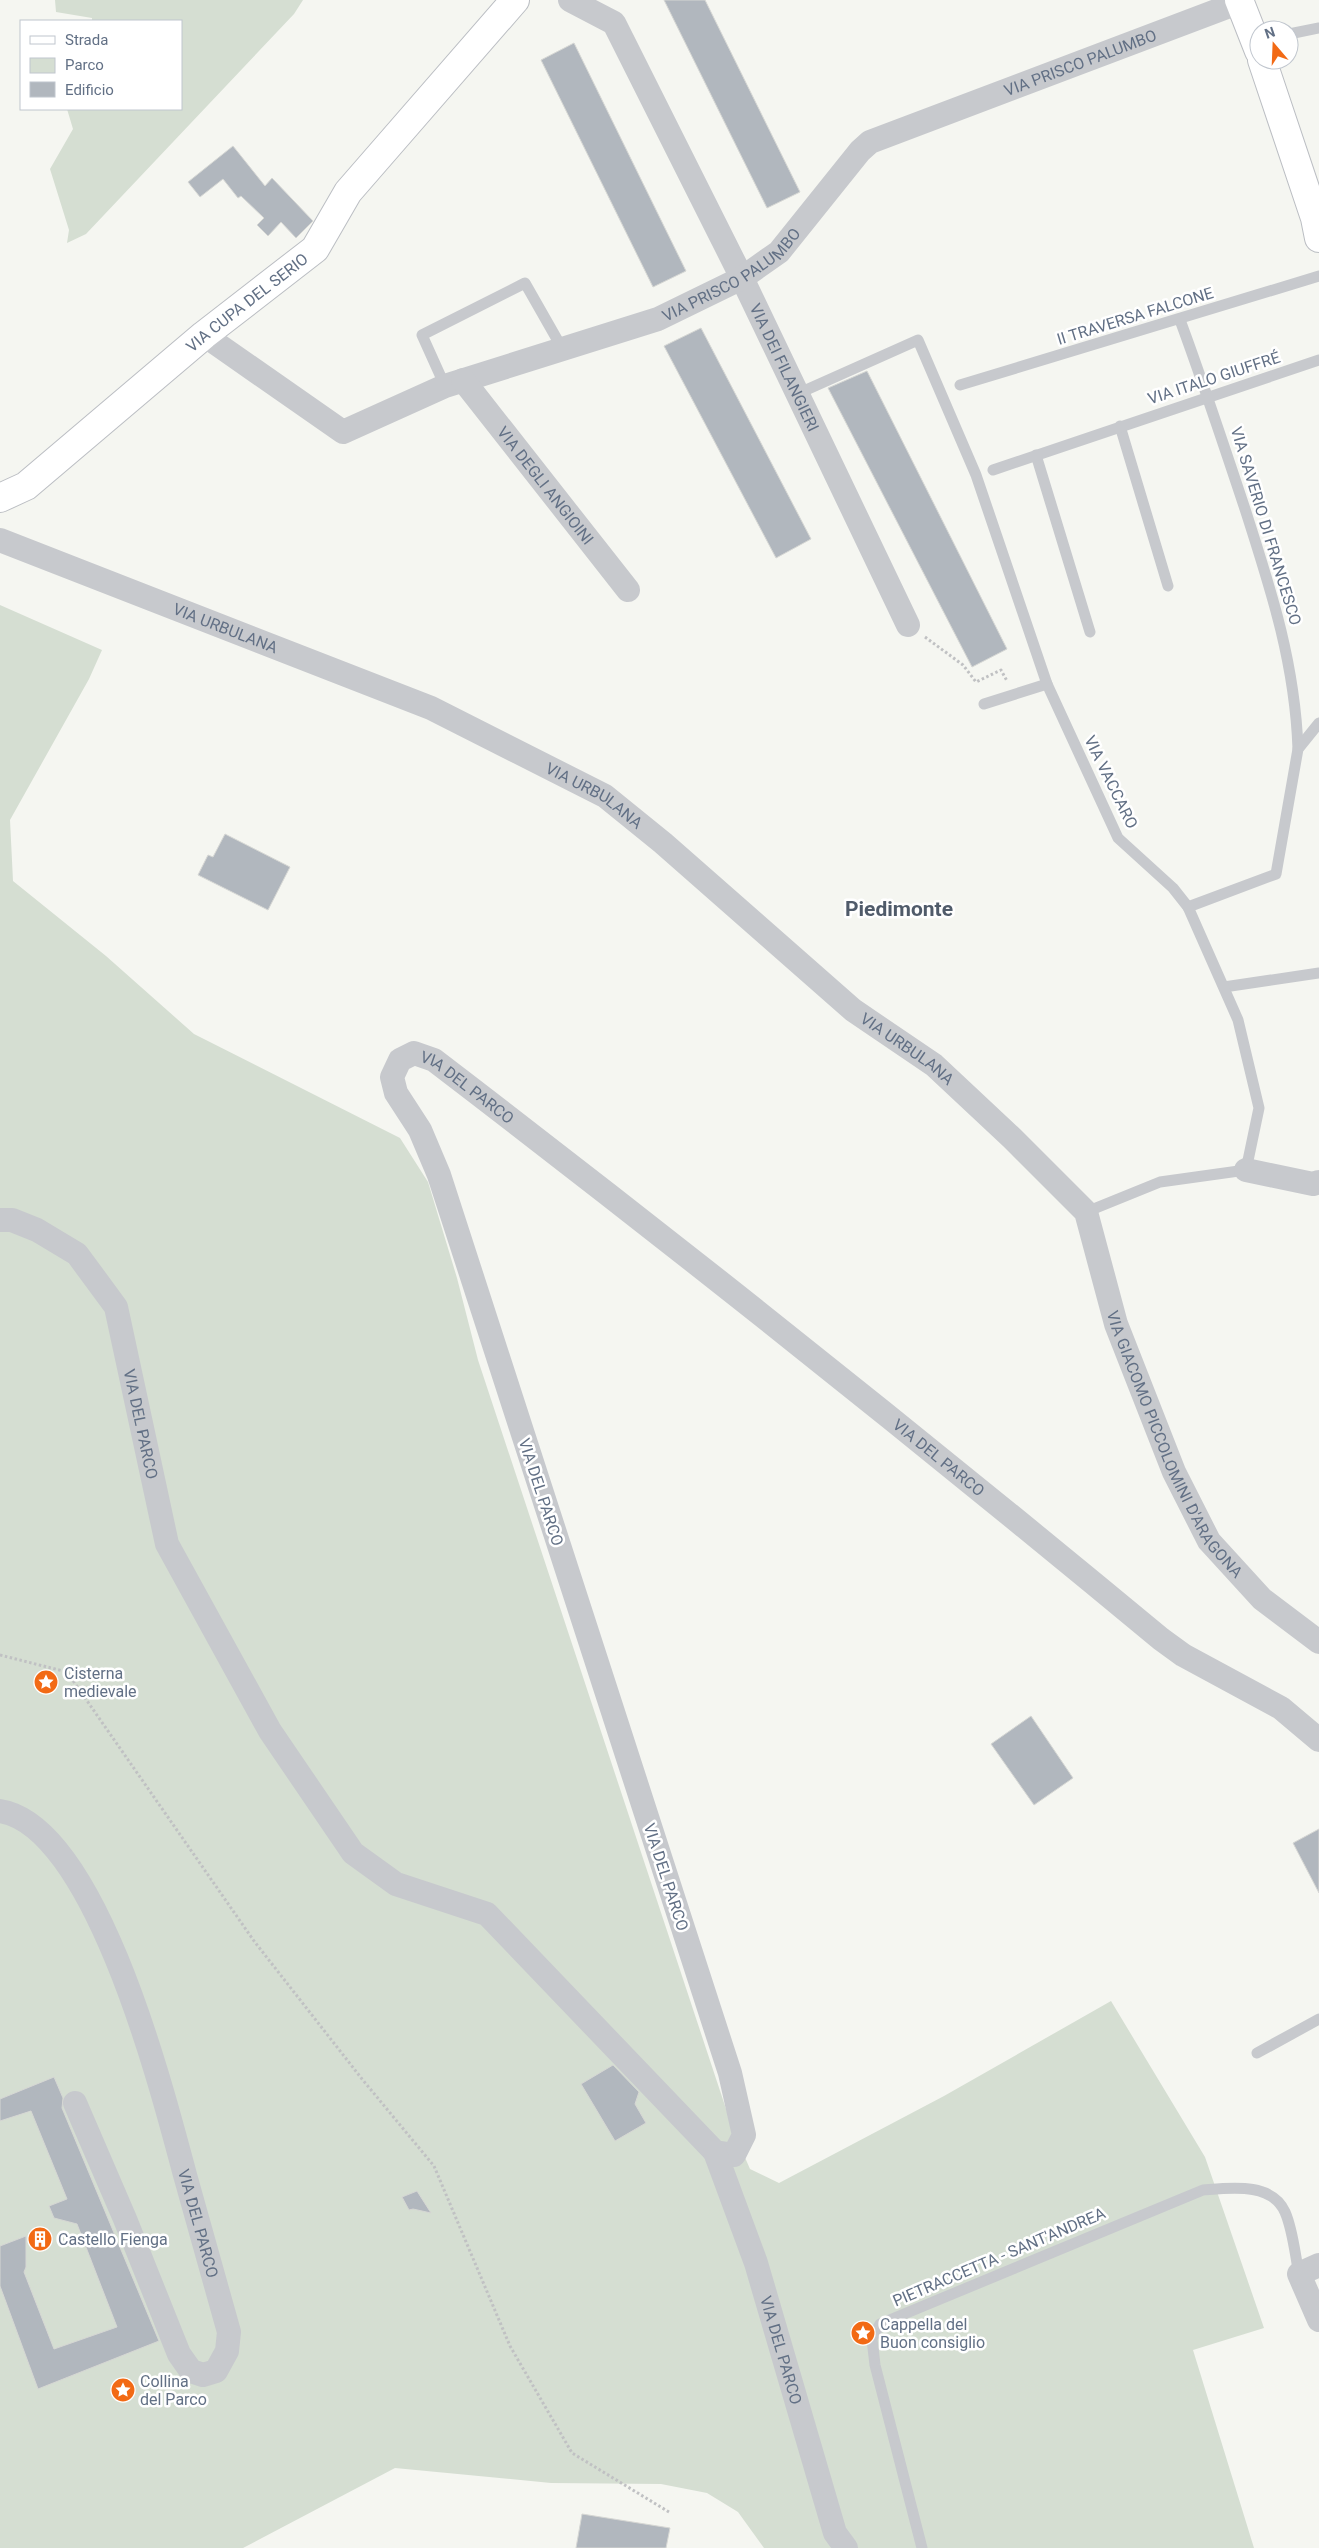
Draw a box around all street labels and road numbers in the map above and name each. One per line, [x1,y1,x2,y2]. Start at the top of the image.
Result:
street label: VIA PRISCO PALUMBO [1001,25,1159,100]
street label: VIA PRISCO PALUMBO [659,224,804,325]
street label: VIA CUPA DEL SERIO [182,249,311,356]
street label: II TRAVERSA FALCONE [1054,283,1216,349]
street label: VIA DEI FILANGIERI [746,300,823,434]
street label: VIA ITALO GIUFFRÉ [1145,348,1283,408]
street label: VIA DEGLI ANGIOINI [494,423,598,548]
street label: VIA SAVERIO DI FRANCESCO [1227,424,1305,628]
street label: VIA URBULANA [170,599,281,657]
street label: VIA VACCARO [1080,732,1142,832]
street label: VIA URBULANA [543,758,647,833]
street label: VIA URBULANA [857,1009,959,1089]
street label: VIA DEL PARCO [418,1047,518,1128]
street label: VIA GIACOMO PICCOLOMINI D'ARAGONA [1103,1309,1247,1582]
street label: VIA DEL PARCO [120,1367,162,1481]
street label: VIA DEL PARCO [889,1415,988,1500]
street label: VIA DEL PARCO [515,1436,567,1548]
street label: VIA DEL PARCO [640,1821,692,1933]
street label: VIA DEL PARCO [174,2167,223,2280]
street label: PIETRACCETTA - SANT'ANDREA [890,2203,1109,2311]
street label: VIA DEL PARCO [757,2294,806,2406]

